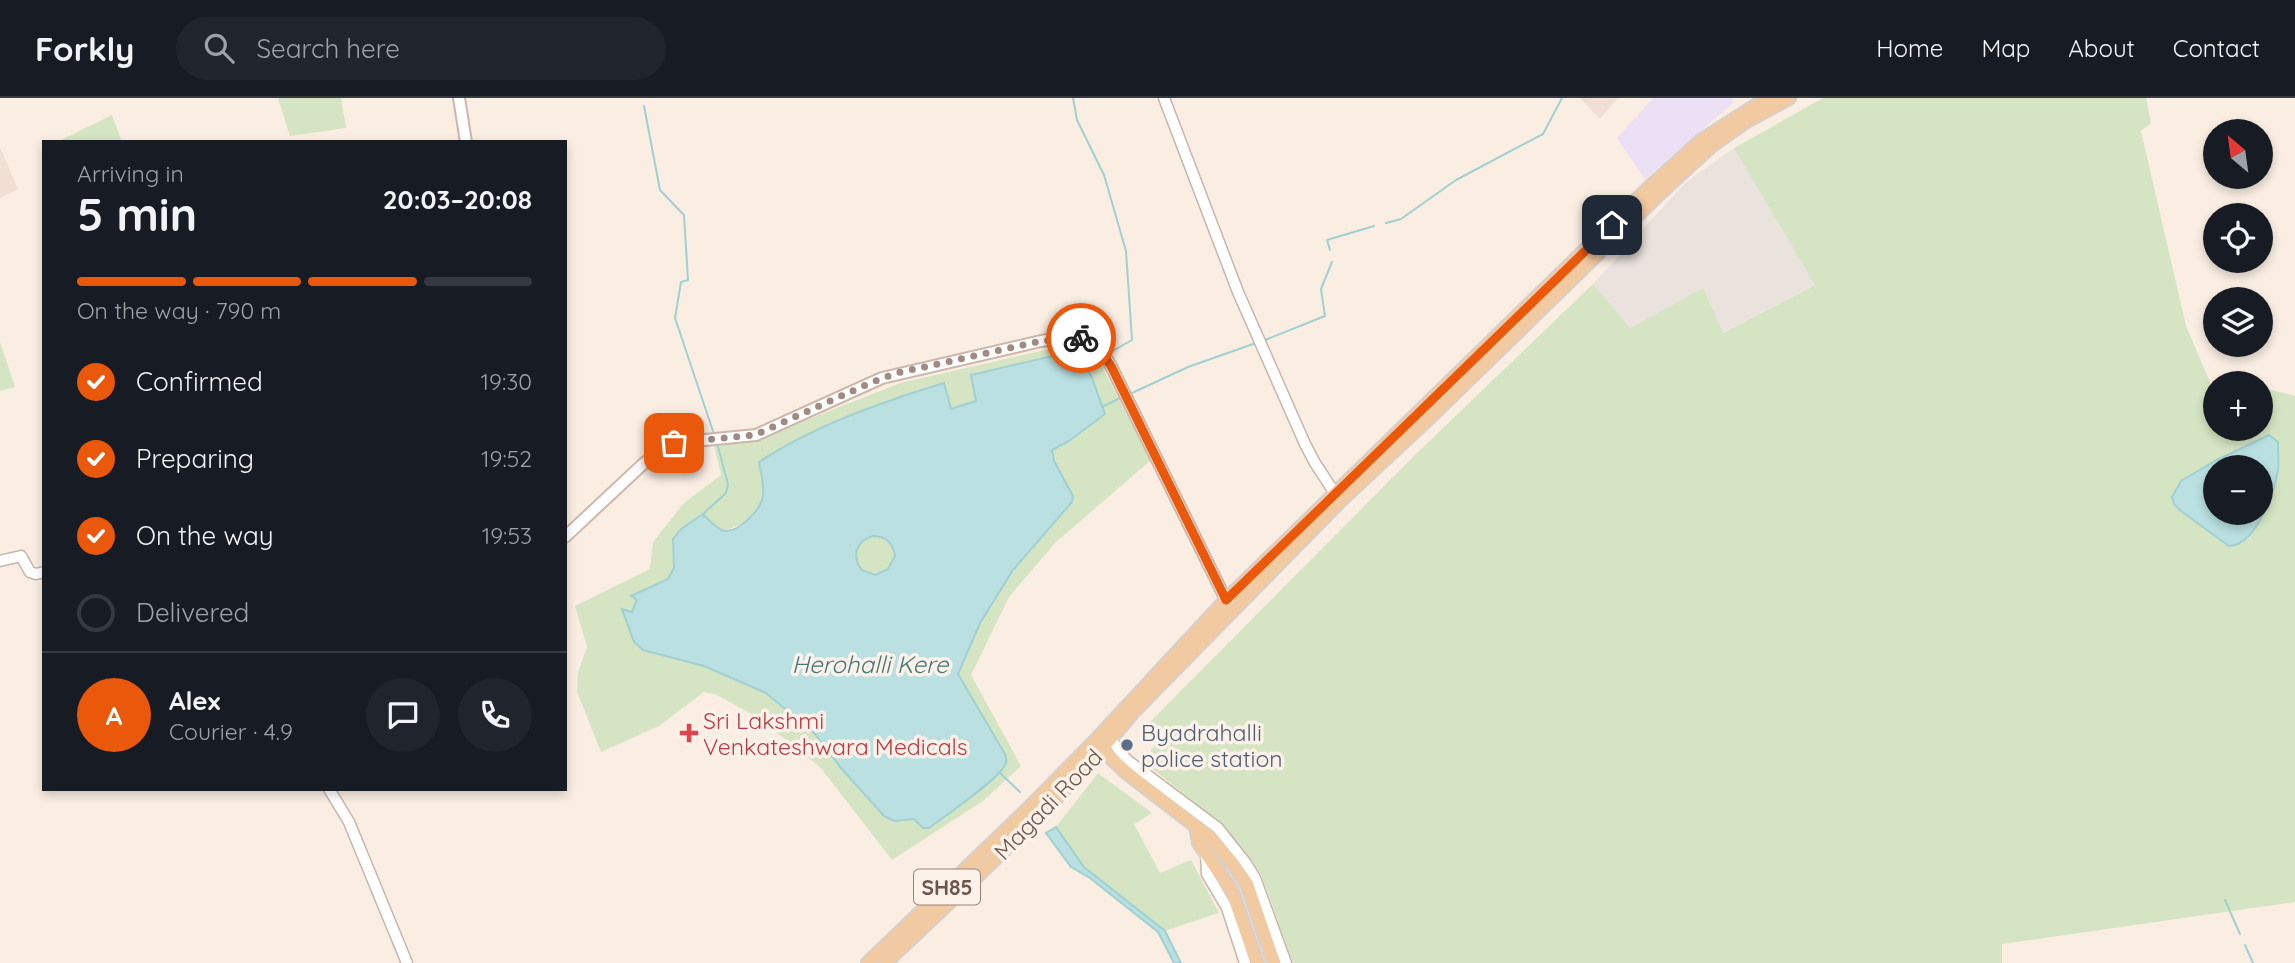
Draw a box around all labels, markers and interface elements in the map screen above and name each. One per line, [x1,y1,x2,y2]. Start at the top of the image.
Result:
search box [176,17,666,80]
text: Forkly [35,28,134,69]
icon: search [200,29,238,67]
text: Search here [256,32,400,65]
text: Home [1876,33,1943,63]
text: Map [1981,33,2030,63]
text: About [2068,33,2135,63]
text: Contact [2173,33,2260,63]
north arrow [2203,119,2273,189]
map controls [2203,119,2273,525]
text: Arriving in [77,159,184,188]
text: 20:03–20:08 [383,183,532,216]
text: 5 min [77,185,197,243]
pin [1582,195,1642,255]
button: locate [2203,203,2273,273]
icon: home [1593,206,1631,244]
button: layers [2203,287,2273,357]
text: On the way · 790 m [77,296,281,325]
courier [1046,303,1116,373]
icon: bike [1062,319,1100,357]
icon: check [77,363,115,401]
text: Confirmed [136,365,263,398]
text: 19:30 [481,367,532,396]
button: + [2203,371,2273,441]
pin [644,413,704,473]
icon: bag [655,424,693,462]
icon: check [77,440,115,478]
text: Preparing [136,442,254,475]
text: 19:52 [481,444,532,473]
button: − [2203,455,2273,525]
icon: check [77,517,115,555]
text: On the way [136,519,274,552]
text: 19:53 [482,521,532,550]
text: Delivered [136,596,249,629]
water label: Herohalli Kere [792,649,950,679]
button: chat [366,678,440,752]
button: phone [458,678,532,752]
text: Alex [169,684,220,717]
text: A [106,699,122,732]
place label: Sri Lakshmi Venkateshwara Medicals [703,706,968,761]
text: Courier · 4.9 [169,717,293,746]
place label: Byadrahalli police station [1141,718,1283,773]
marker: Sri Lakshmi Venkateshwara Medicals [681,725,697,741]
marker: Byadrahalli police station [1119,737,1135,753]
street label: Magadi Road [988,742,1108,866]
road number: SH85 [914,870,980,904]

